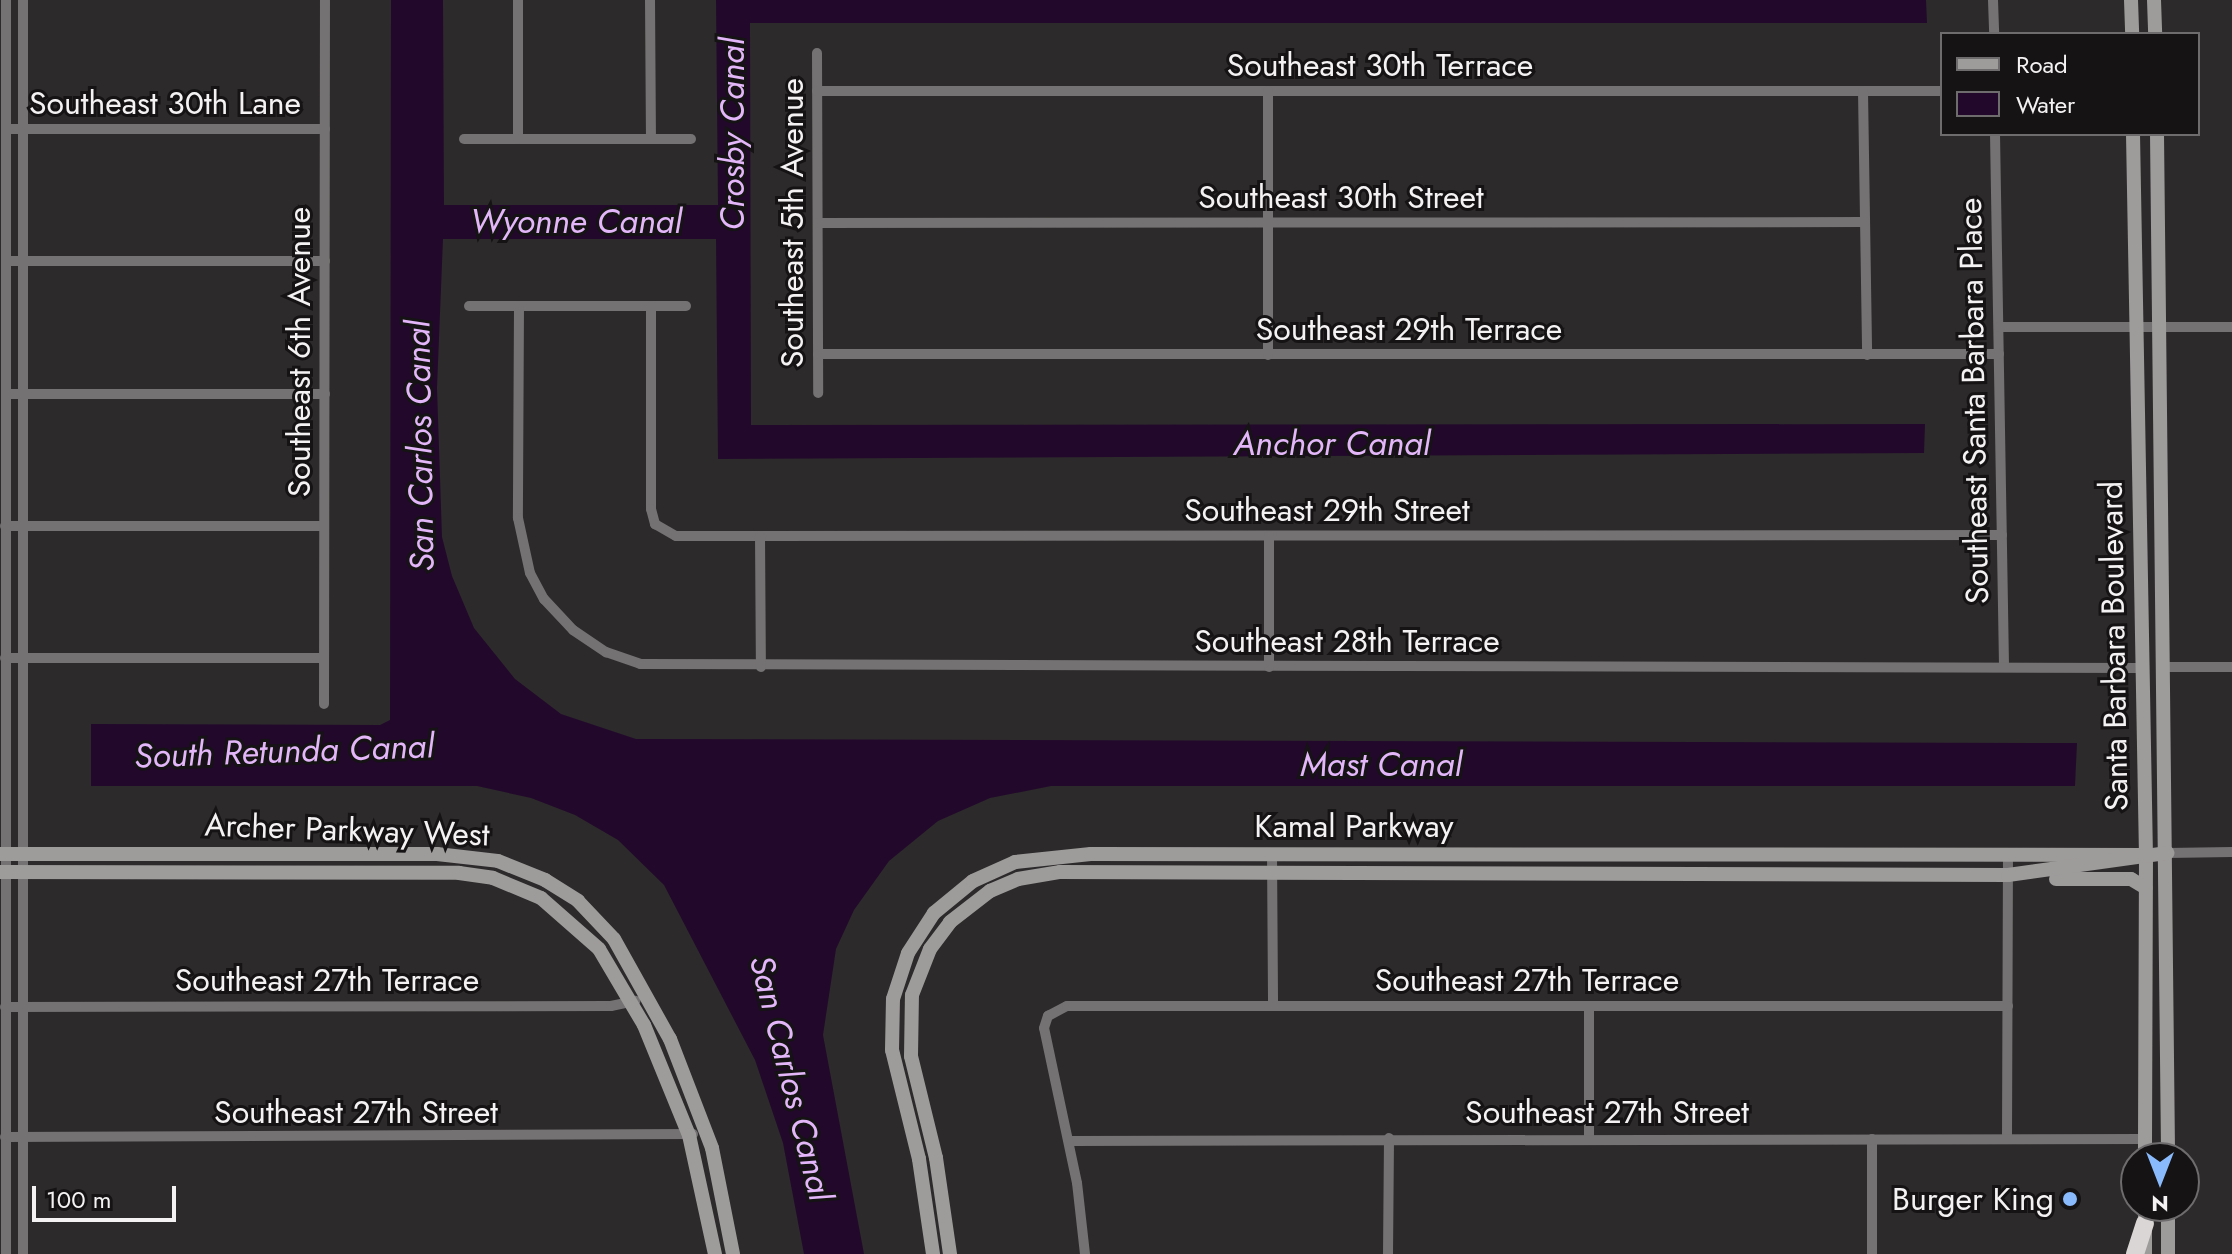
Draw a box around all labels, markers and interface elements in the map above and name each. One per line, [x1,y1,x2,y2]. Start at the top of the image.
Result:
legend [1940,32,2200,136]
water label: Crosby Canal [713,38,753,230]
street label: Southeast 30th Terrace [1227,46,1533,84]
text: Road [2016,47,2068,82]
street label: Southeast 5th Avenue [773,78,811,368]
street label: Southeast 30th Lane [29,84,301,122]
text: Water [2016,87,2075,122]
street label: Southeast 30th Street [1198,178,1484,216]
street label: Southeast Santa Barbara Place [1951,197,1997,605]
water label: Wyonne Canal [470,202,682,242]
street label: Southeast 6th Avenue [280,207,318,497]
street label: Southeast 29th Terrace [1256,310,1562,348]
water label: San Carlos Canal [397,320,443,572]
water label: Anchor Canal [1234,424,1430,464]
street label: Santa Barbara Boulevard [2092,480,2136,812]
street label: Southeast 29th Street [1184,491,1470,529]
street label: Southeast 28th Terrace [1194,622,1500,660]
water label: South Retunda Canal [133,725,435,777]
water label: Mast Canal [1300,745,1462,785]
street label: Archer Parkway West [204,806,490,854]
street label: Kamal Parkway [1254,807,1454,845]
water label: San Carlos Canal [741,951,841,1205]
street label: Southeast 27th Terrace [175,961,479,999]
street label: Southeast 27th Terrace [1375,961,1679,999]
street label: Southeast 27th Street [214,1093,498,1131]
street label: Southeast 27th Street [1465,1093,1749,1131]
north arrow [2120,1142,2200,1222]
scale bar [36,1170,180,1220]
place label: Burger King [1892,1180,2054,1218]
text: 100 m [46,1182,112,1217]
text: N [2151,1188,2169,1220]
marker: Burger King [2061,1190,2079,1208]

